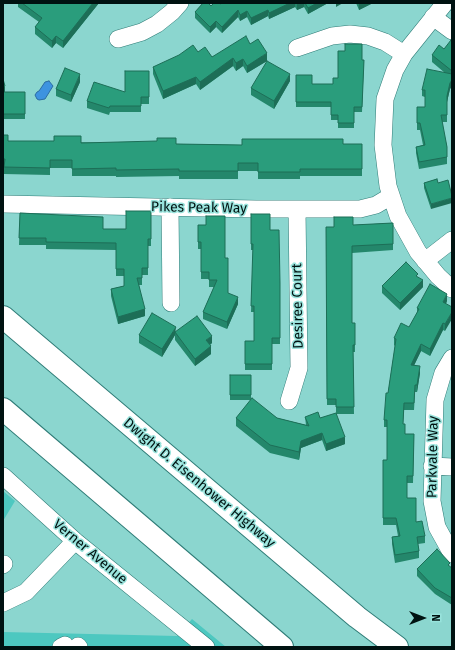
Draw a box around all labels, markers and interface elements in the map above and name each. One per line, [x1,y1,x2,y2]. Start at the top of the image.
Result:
street label: Pikes Peak Way [151,199,247,217]
street label: Desiree Court [289,263,307,349]
street label: Dwight D. Eisenhower Highway [120,414,278,552]
street label: Parkvale Way [424,416,442,498]
street label: Verner Avenue [49,516,131,588]
north arrow [403,598,443,638]
text: N [429,614,442,622]

